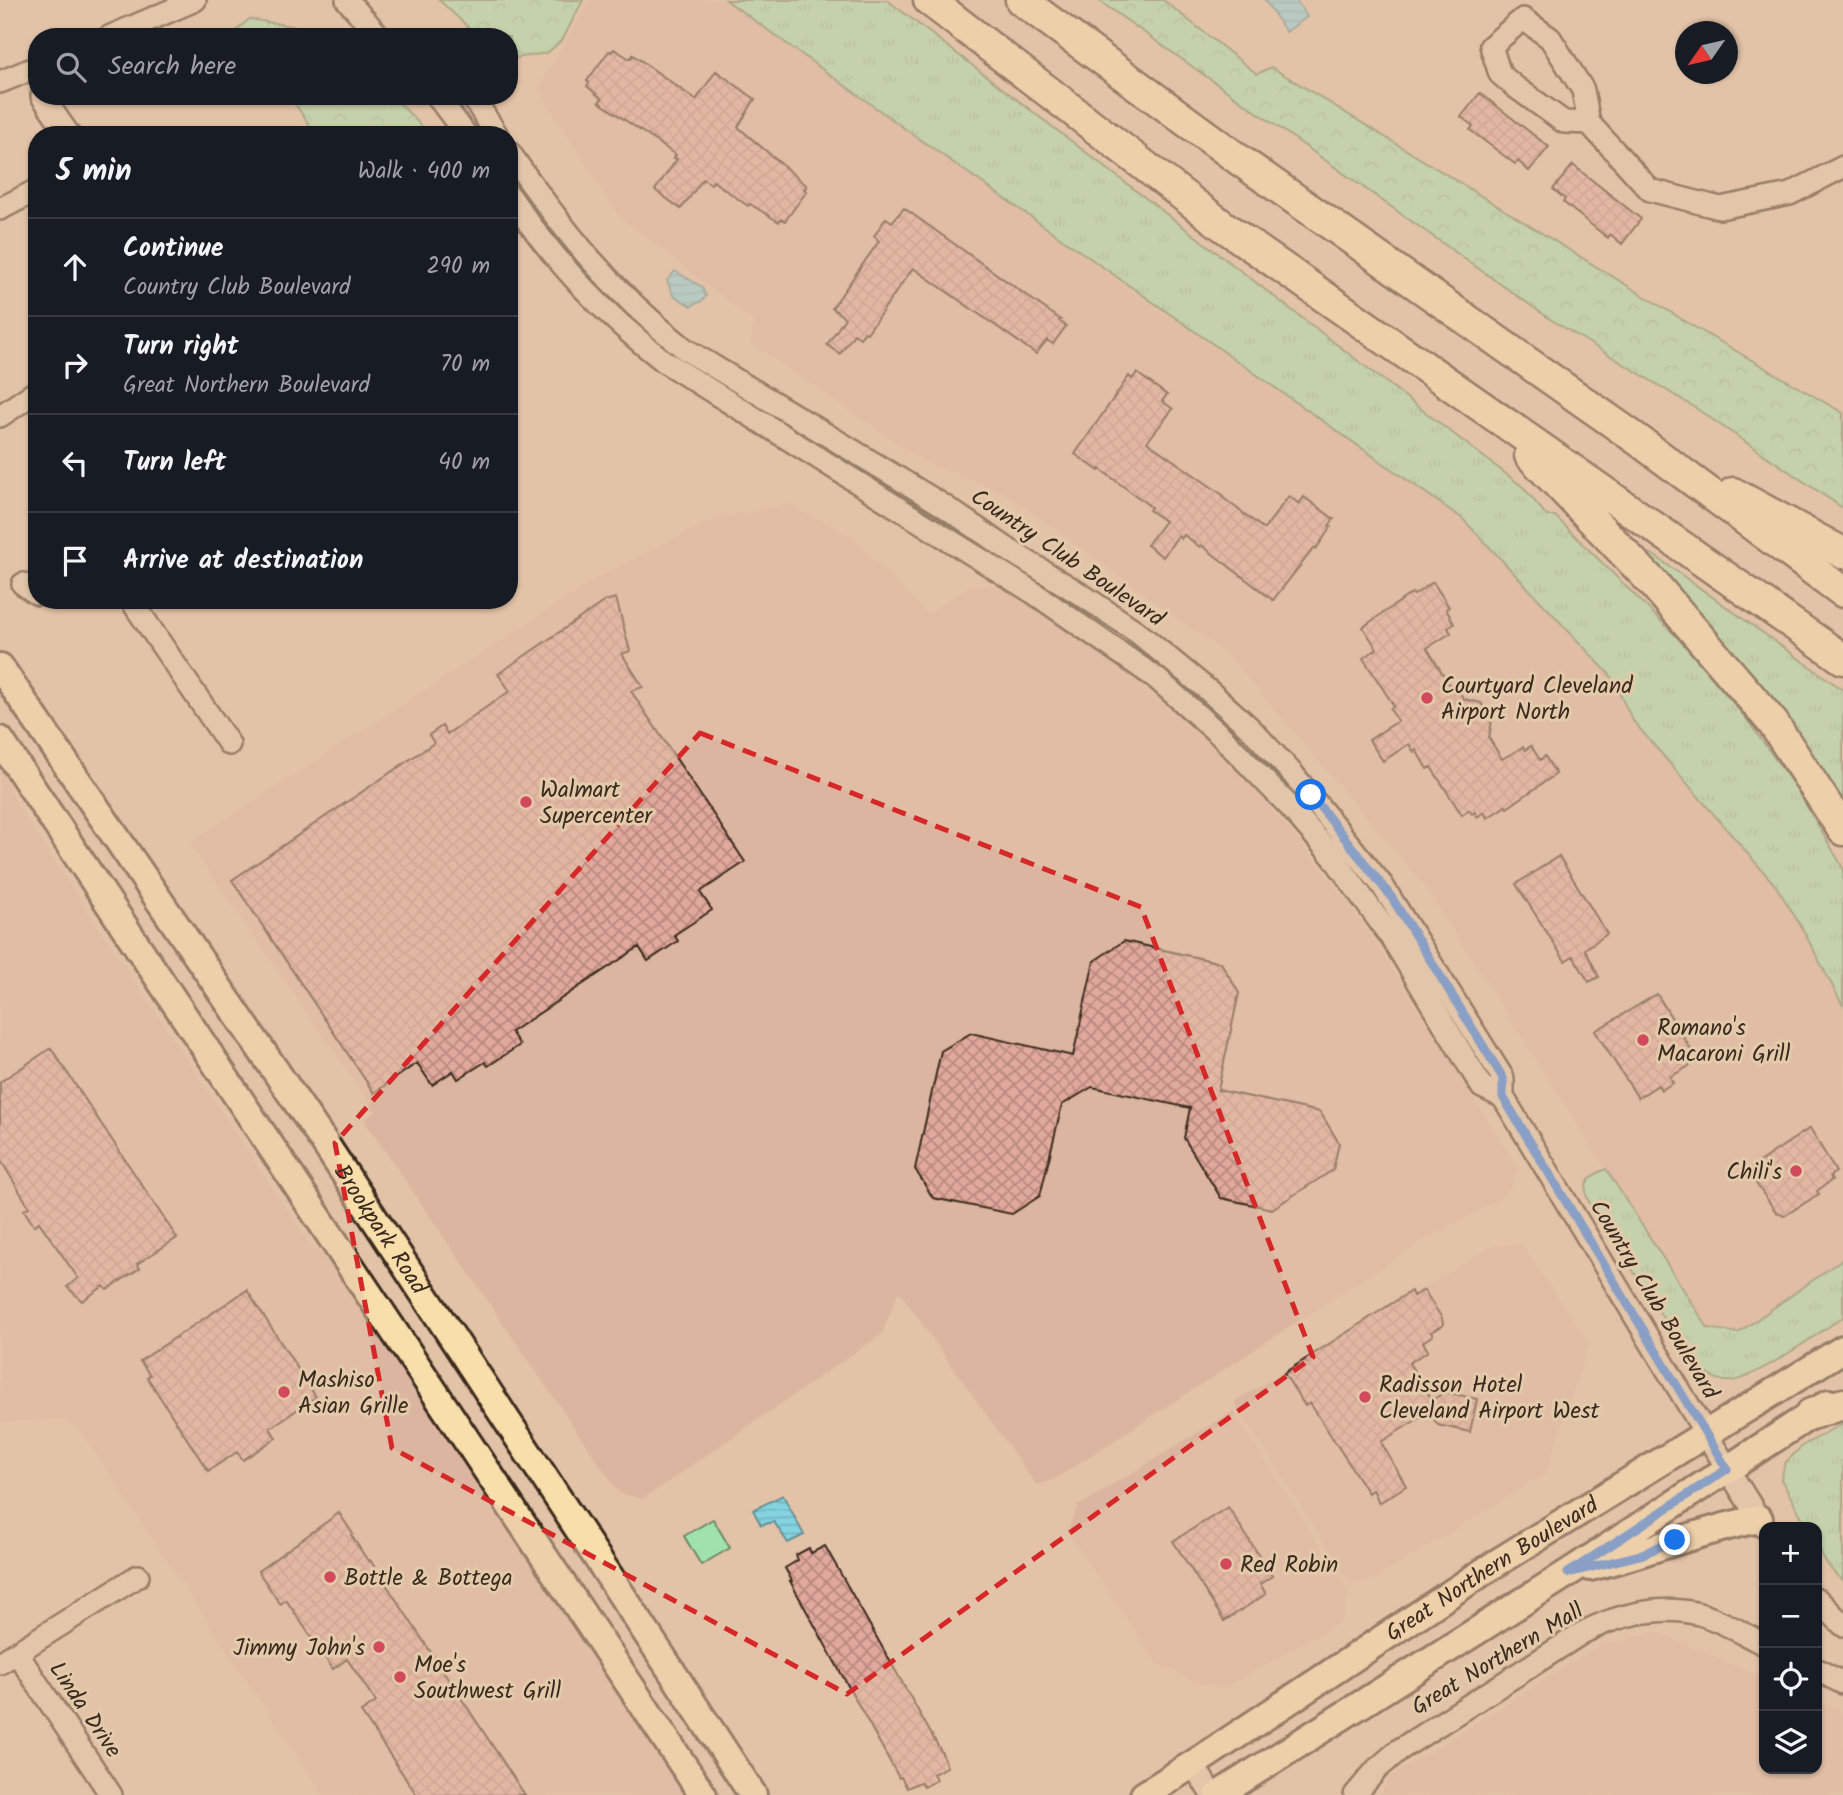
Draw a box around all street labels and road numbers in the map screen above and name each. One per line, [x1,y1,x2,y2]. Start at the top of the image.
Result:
street label: Country Club Boulevard [963,480,1172,637]
street label: Brookpark Road [323,1158,436,1303]
street label: Country Club Boulevard [1579,1193,1728,1407]
street label: Great Northern Boulevard [1379,1488,1607,1652]
street label: Great Northern Mall [1405,1594,1591,1725]
street label: Linda Drive [39,1655,130,1766]

